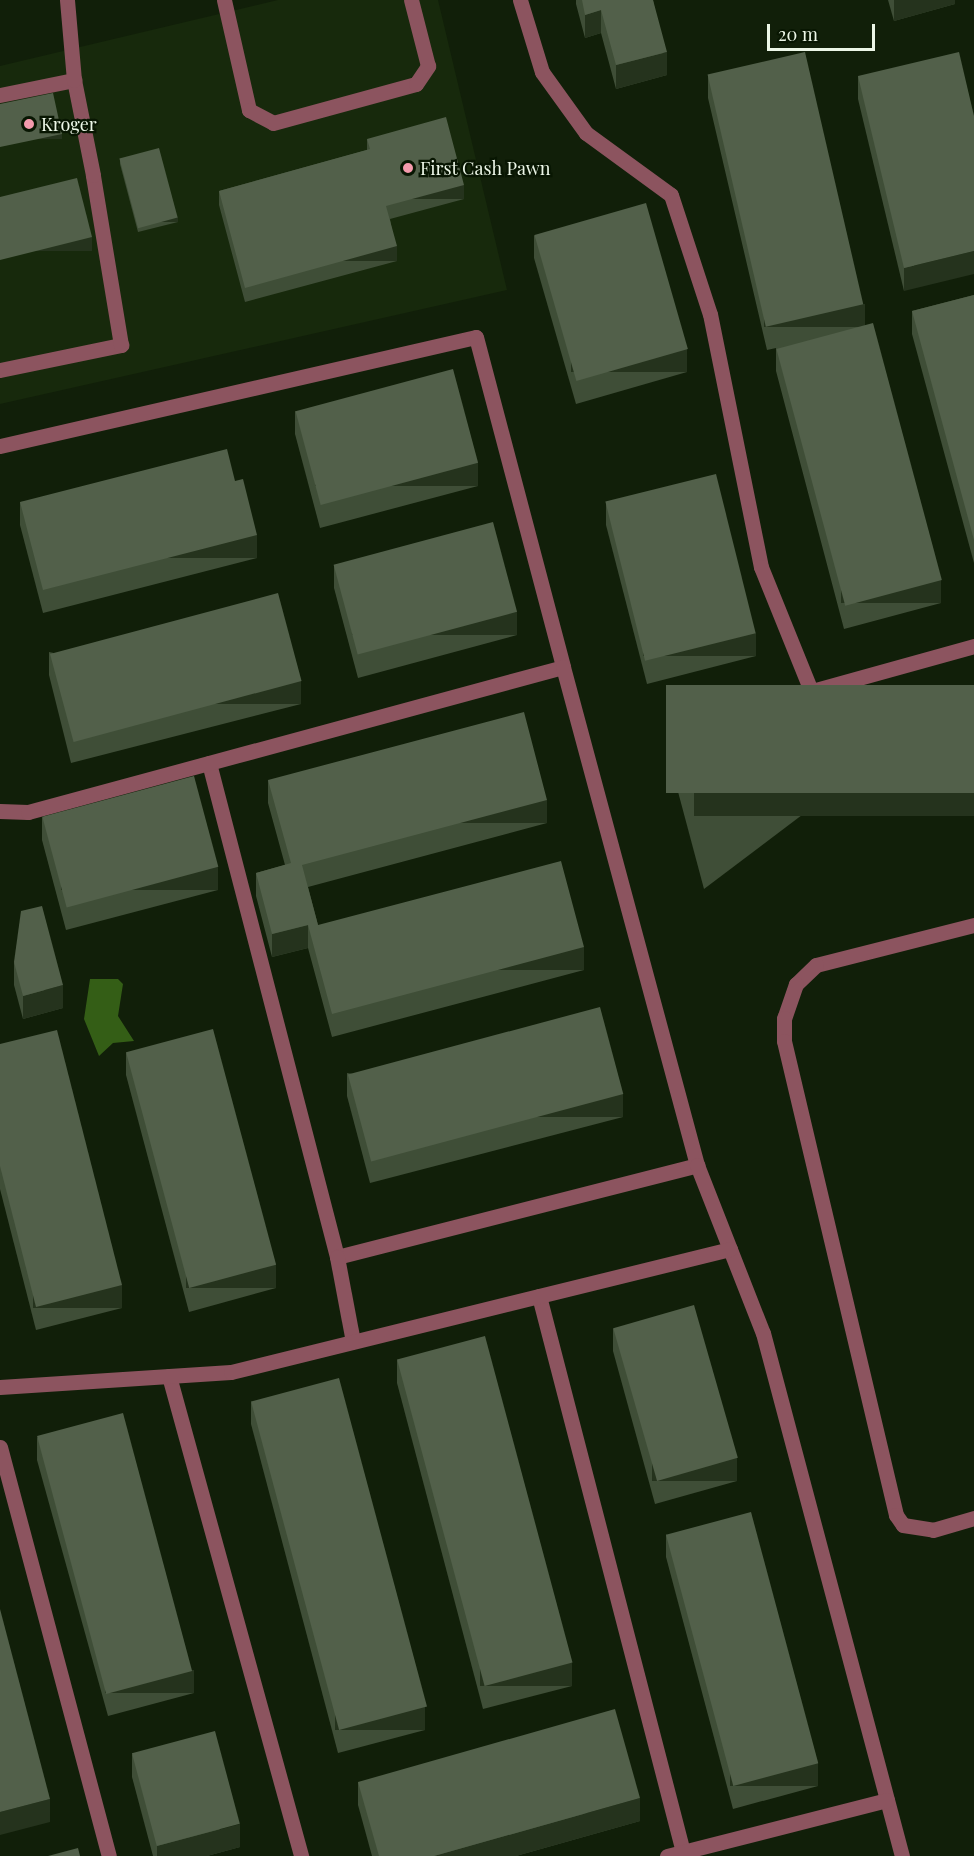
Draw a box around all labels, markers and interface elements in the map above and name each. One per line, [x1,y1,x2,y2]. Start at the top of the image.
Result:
scale bar [770,12,878,50]
text: 20 m [778,22,818,46]
place label: Kroger [41,113,97,135]
marker: Kroger [22,117,36,131]
place label: First Cash Pawn [420,157,551,179]
marker: First Cash Pawn [401,161,415,175]

